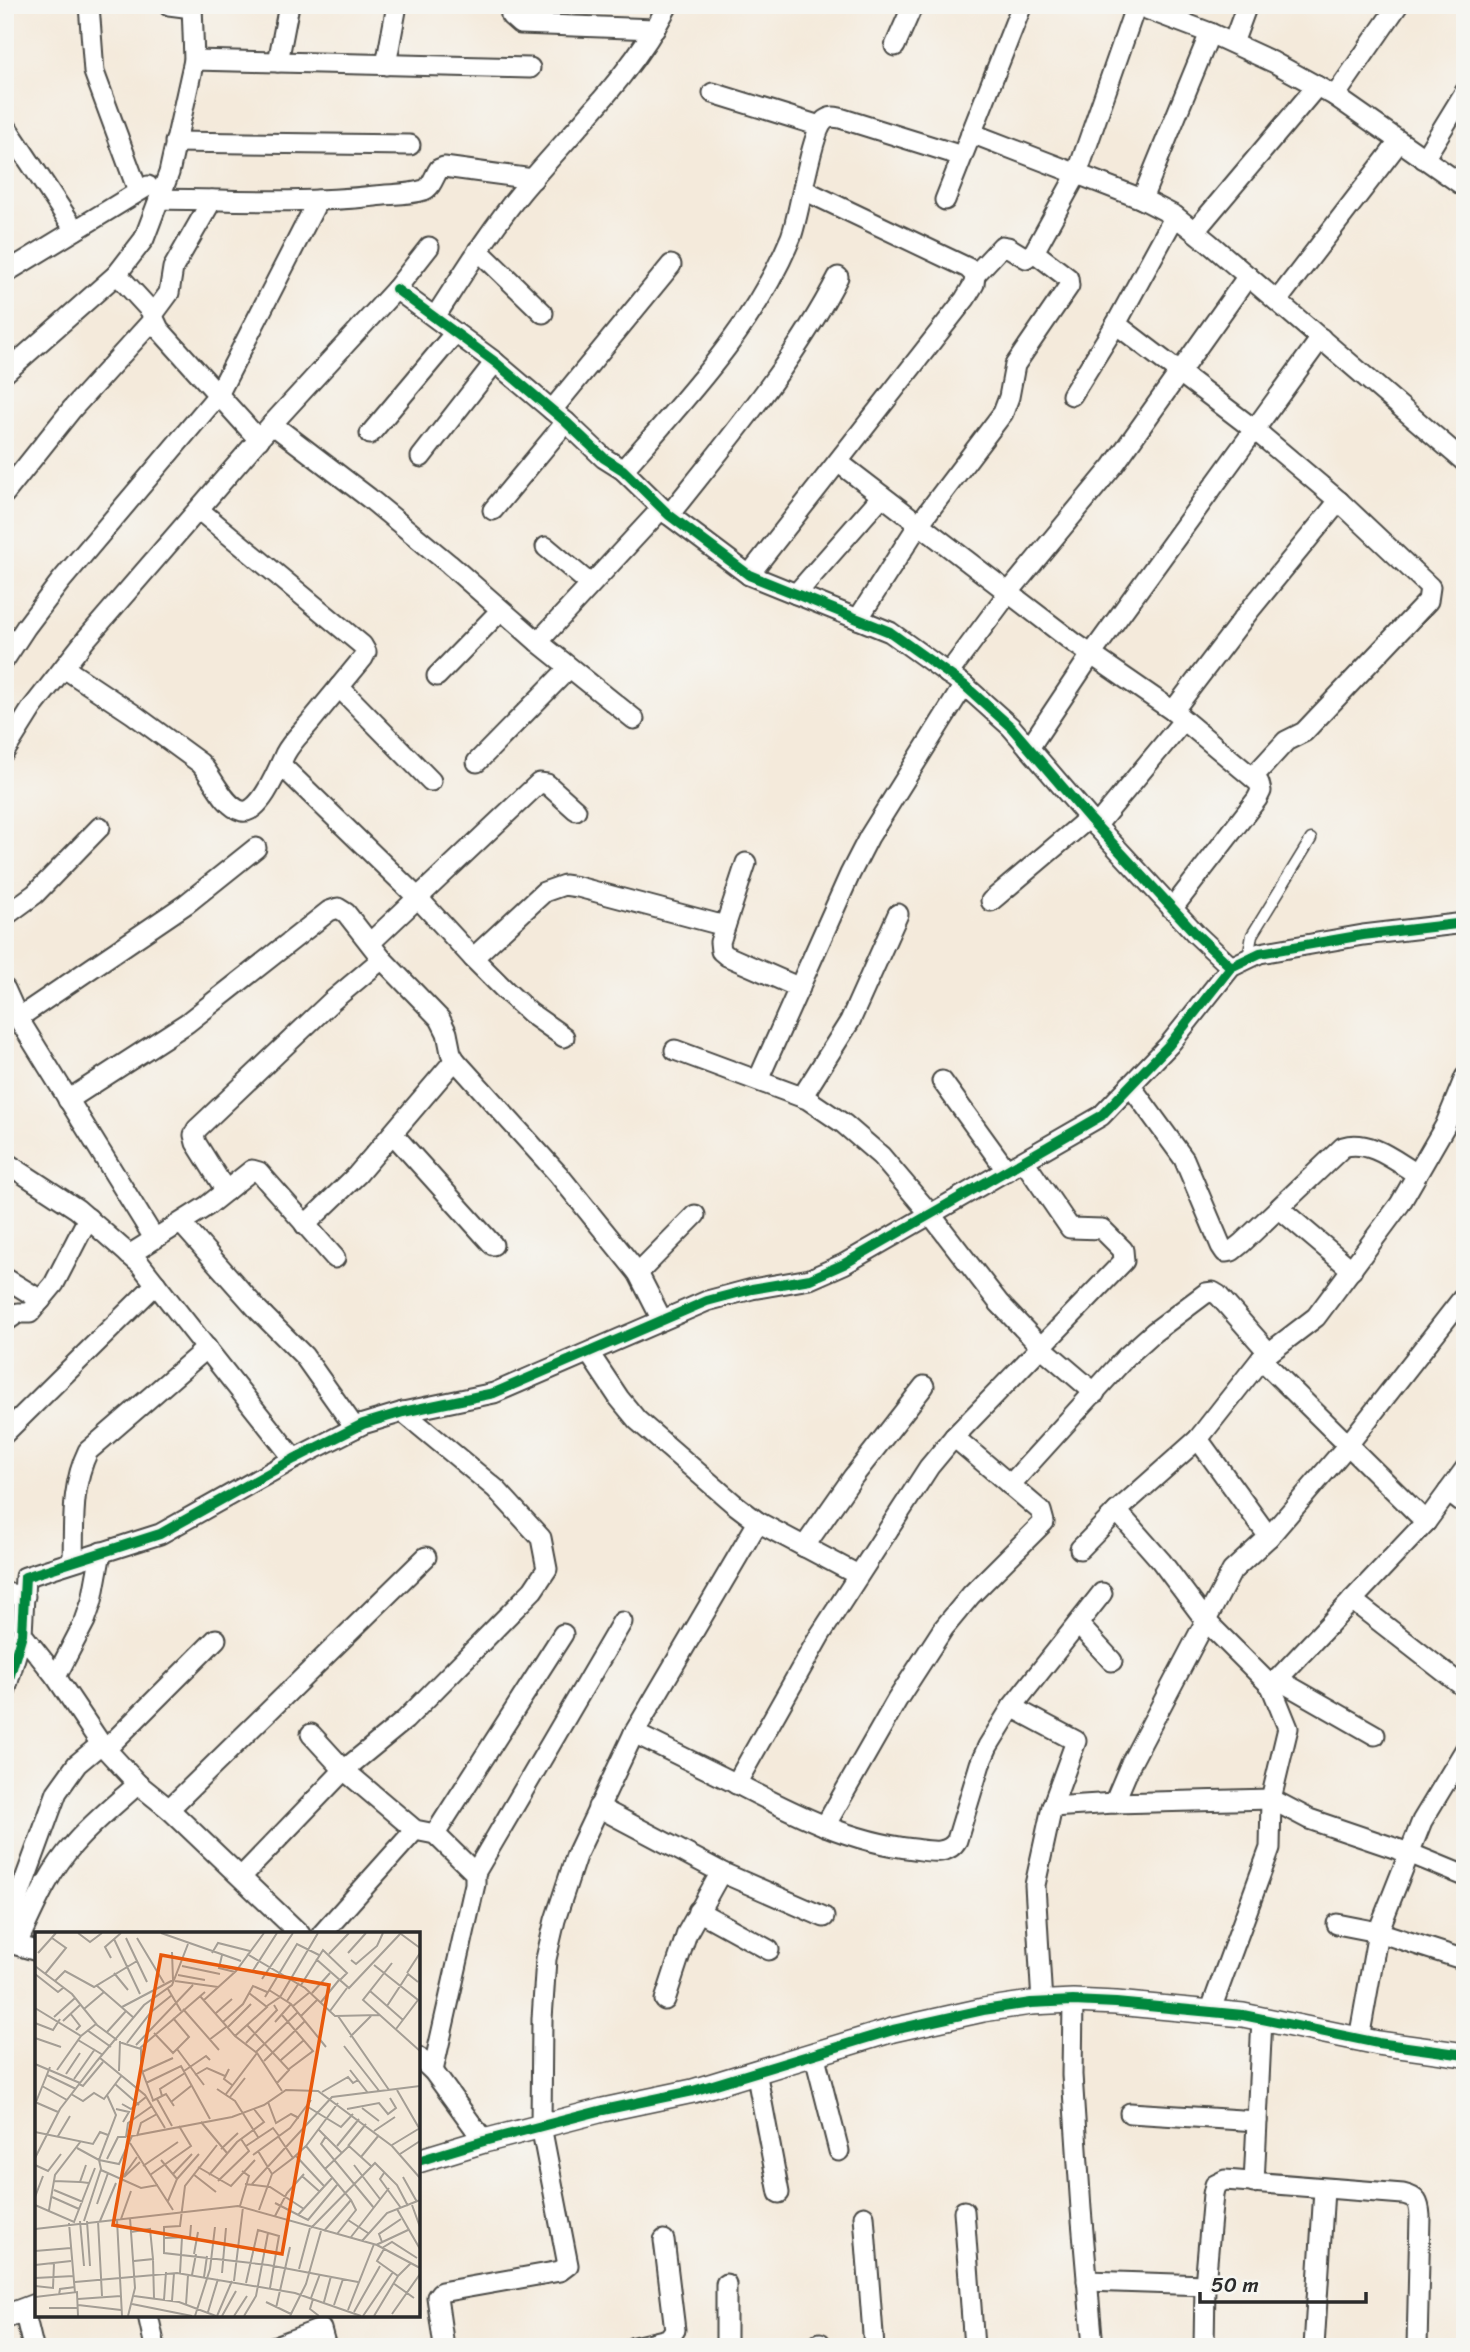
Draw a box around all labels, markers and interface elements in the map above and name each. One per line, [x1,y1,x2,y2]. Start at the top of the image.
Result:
inset map [35,1932,420,2317]
scale bar [1200,2261,1367,2305]
text: 50 m [1211,2266,1259,2304]

